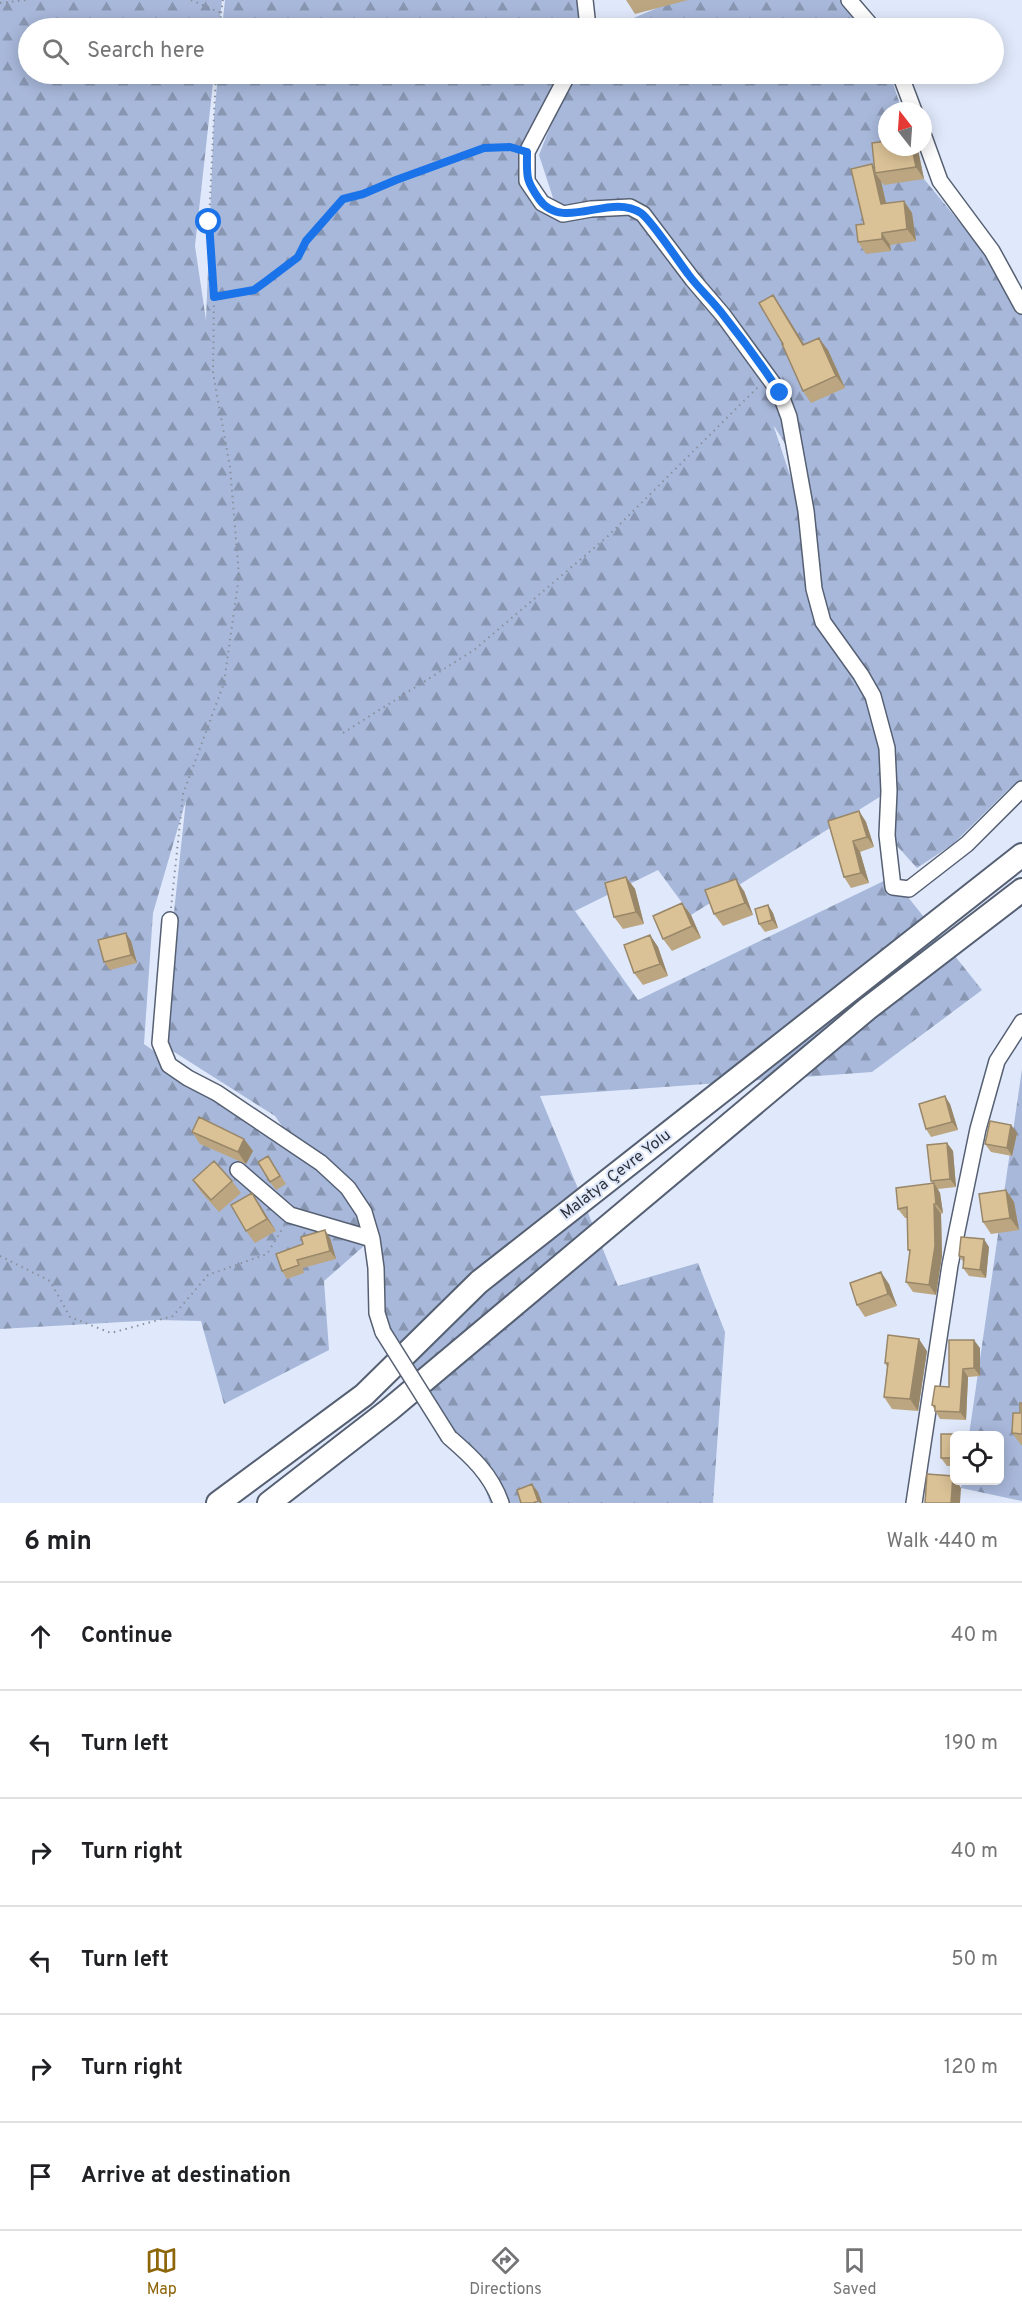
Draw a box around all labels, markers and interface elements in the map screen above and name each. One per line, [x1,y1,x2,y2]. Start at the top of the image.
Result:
search box [18,18,1004,84]
icon: search [39,35,72,68]
text: Search here [87,38,205,65]
north arrow [878,102,932,156]
route start [195,208,221,234]
route end [766,379,792,405]
street label: Malatya Çevre Yolu [557,1126,675,1224]
map controls [950,1431,1004,1485]
button: locate [950,1431,1004,1485]
text: 6 min [24,1526,92,1559]
text: Walk · 440 m [887,1529,998,1555]
icon: ahead [24,1620,57,1653]
text: Continue [81,1623,172,1650]
text: 40 m [951,1623,998,1649]
icon: left [24,1728,57,1761]
text: Turn left [81,1731,169,1758]
text: 190 m [944,1731,998,1757]
icon: right [24,1836,57,1869]
text: Turn right [81,1839,183,1866]
text: 40 m [951,1839,998,1865]
icon: left [24,1944,57,1977]
text: Turn left [81,1947,169,1974]
text: 50 m [951,1947,998,1973]
icon: right [24,2052,57,2085]
text: Turn right [81,2055,183,2082]
text: 120 m [944,2055,998,2081]
icon: arrive [24,2160,57,2193]
text: Arrive at destination [81,2163,291,2190]
tab: Map [145,2244,178,2300]
tab: Directions [469,2244,542,2300]
tab: Saved [833,2244,877,2300]

